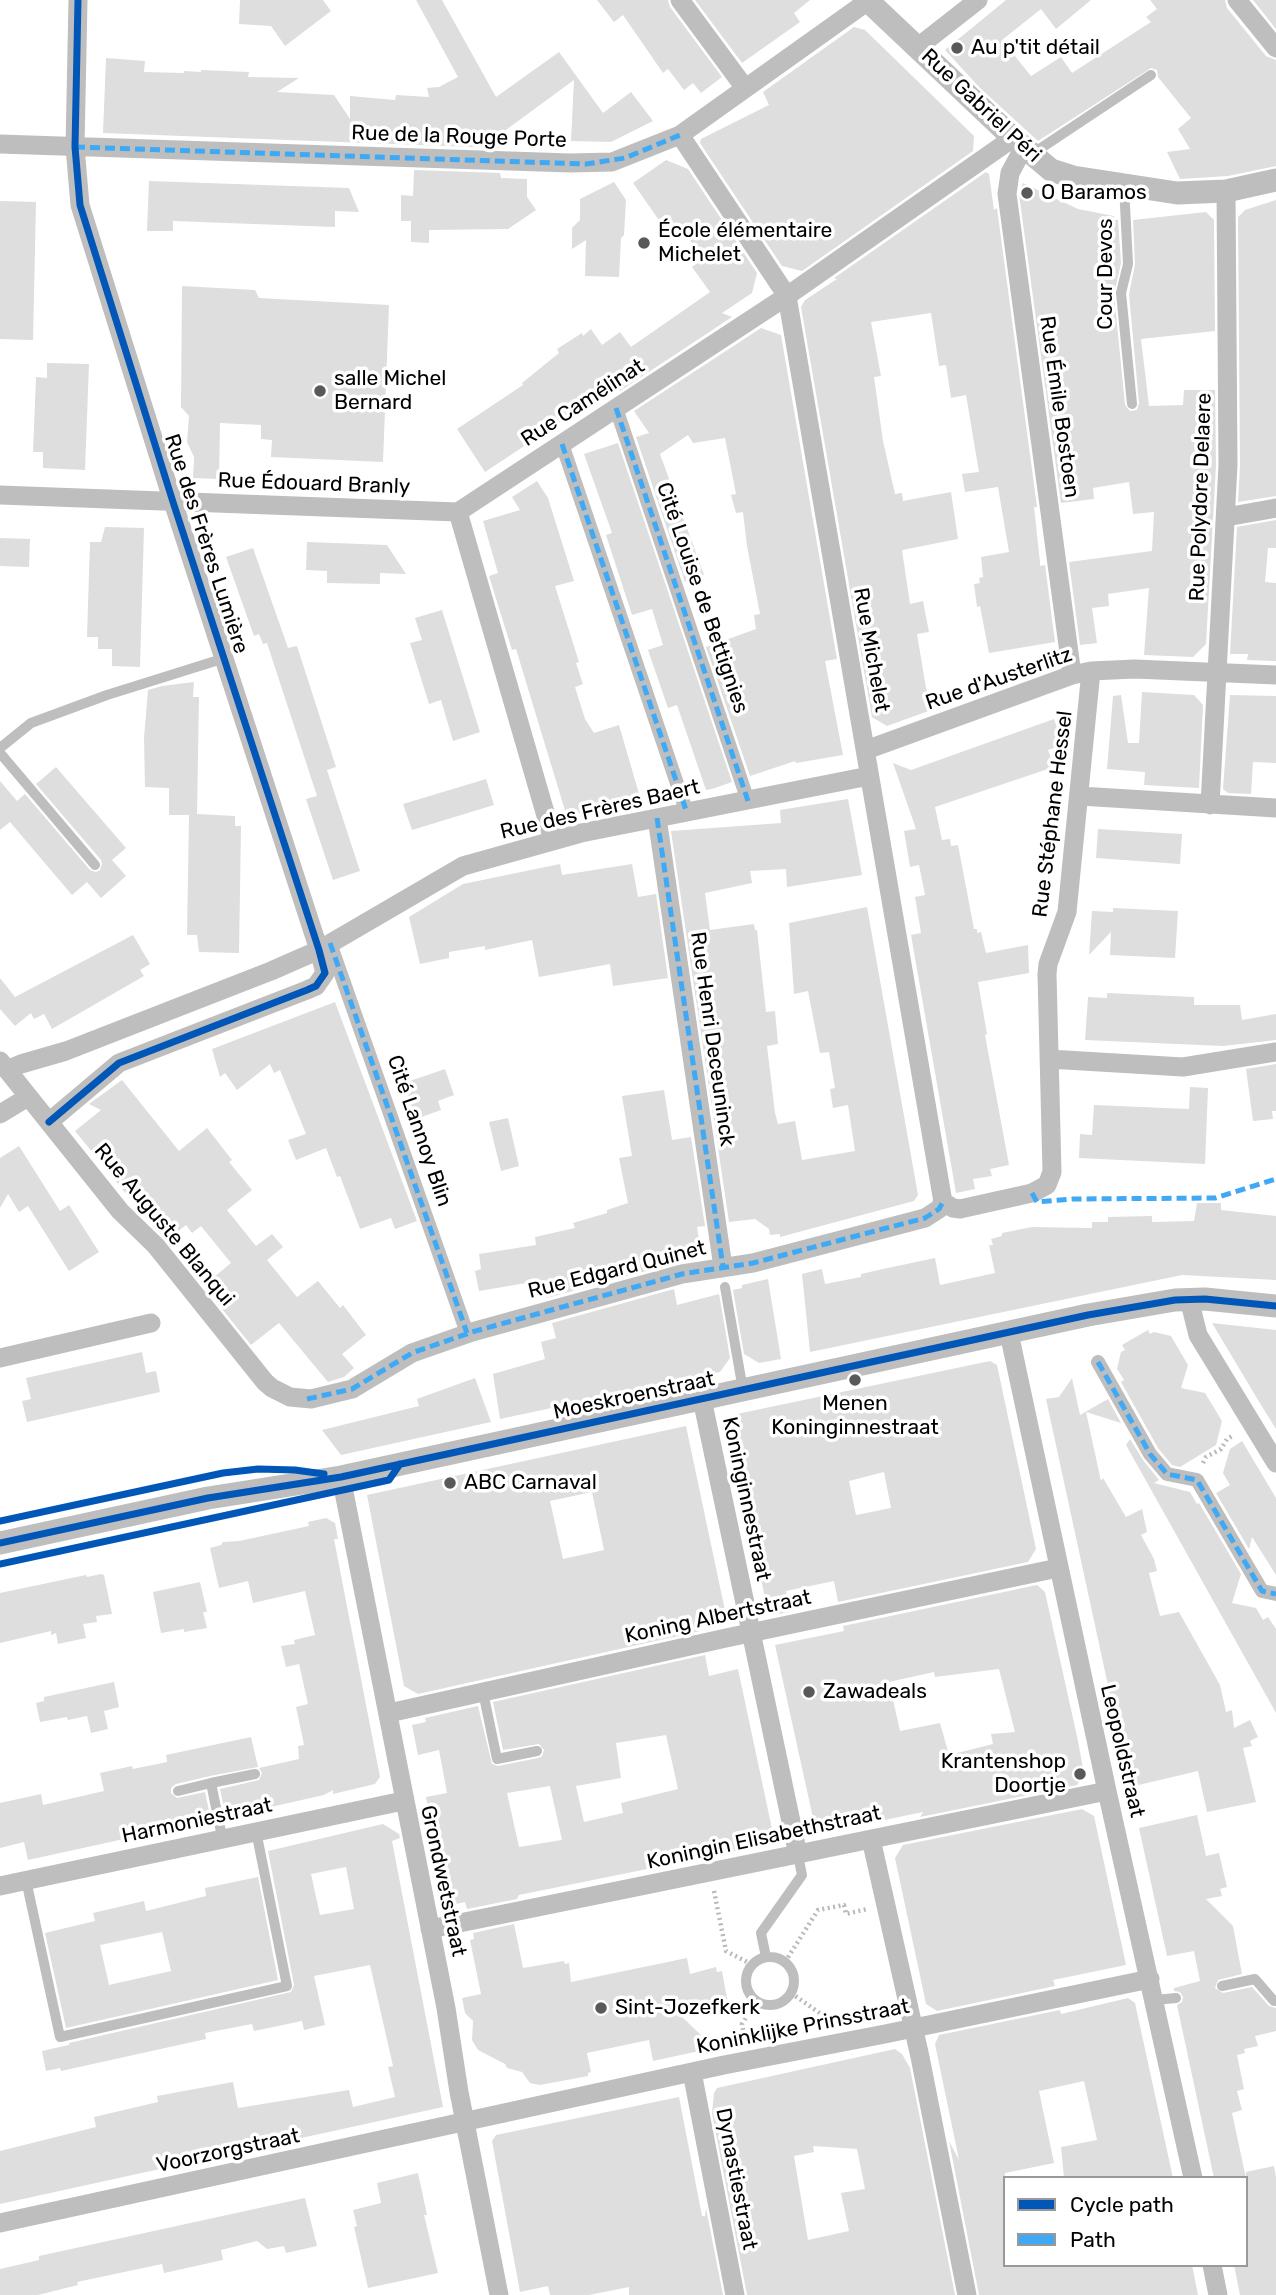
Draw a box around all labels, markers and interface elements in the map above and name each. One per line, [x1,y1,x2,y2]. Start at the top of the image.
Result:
place label: Au p'tit détail [971,35,1100,61]
marker: Au p'tit détail [949,40,965,56]
street label: Rue Gabriel Péri [916,44,1046,168]
street label: Rue de la Rouge Porte [351,121,567,153]
place label: O Baramos [1041,180,1147,206]
marker: O Baramos [1019,185,1035,201]
place label: École élémentaire Michelet [658,218,832,268]
street label: Cour Devos [1093,218,1119,330]
marker: École élémentaire Michelet [636,235,652,251]
street label: Rue Émile Bostoen [1034,314,1084,500]
street label: Rue Camélinat [517,354,649,452]
place label: salle Michel Bernard [334,366,446,416]
marker: salle Michel Bernard [312,383,328,399]
street label: Rue Polydore Delaere [1185,392,1217,602]
street label: Rue des Frères Lumière [159,431,253,657]
street label: Rue Édouard Branly [217,468,411,500]
street label: Cité Louise de Bettignies [651,479,753,717]
street label: Rue Michelet [848,586,894,714]
street label: Rue d'Austerlitz [922,642,1076,716]
street label: Rue Stéphane Hessel [1028,709,1078,919]
street label: Rue des Frères Baert [498,775,702,845]
street label: Rue Henri Deceuninck [684,930,740,1148]
street label: Cité Lannoy Blin [381,1052,457,1210]
street label: Rue Auguste Blanqui [89,1139,239,1311]
street label: Rue Edgard Quinet [525,1236,709,1304]
street label: Moeskroenstraat [551,1367,717,1425]
marker: Menen Koninginnestraat [847,1372,863,1388]
place label: Menen Koninginnestraat [771,1391,939,1441]
street label: Koninginnestraat [716,1414,776,1584]
place label: ABC Carnaval [464,1470,597,1496]
marker: ABC Carnaval [442,1475,458,1491]
street label: Koning Albertstraat [623,1585,813,1649]
place label: Zawadeals [823,1679,927,1705]
street label: Leopoldstraat [1094,1682,1150,1820]
marker: Zawadeals [801,1684,817,1700]
place label: Krantenshop Doortje [941,1749,1066,1799]
marker: Krantenshop Doortje [1072,1766,1088,1782]
street label: Harmoniestraat [120,1793,274,1849]
street label: Koningin Elisabethstraat [645,1801,883,1875]
street label: Grondwetstraat [415,1803,471,1959]
street label: Koninklijke Prinsstraat [695,1994,911,2060]
place label: Sint-Jozefkerk [615,1995,760,2021]
marker: Sint-Jozefkerk [593,2000,609,2016]
street label: Dynastiestraat [710,2106,762,2252]
street label: Voorzorgstraat [154,2124,302,2178]
legend [1003,2176,1248,2267]
text: Cycle path [1070,2192,1174,2217]
text: Path [1070,2227,1116,2252]

